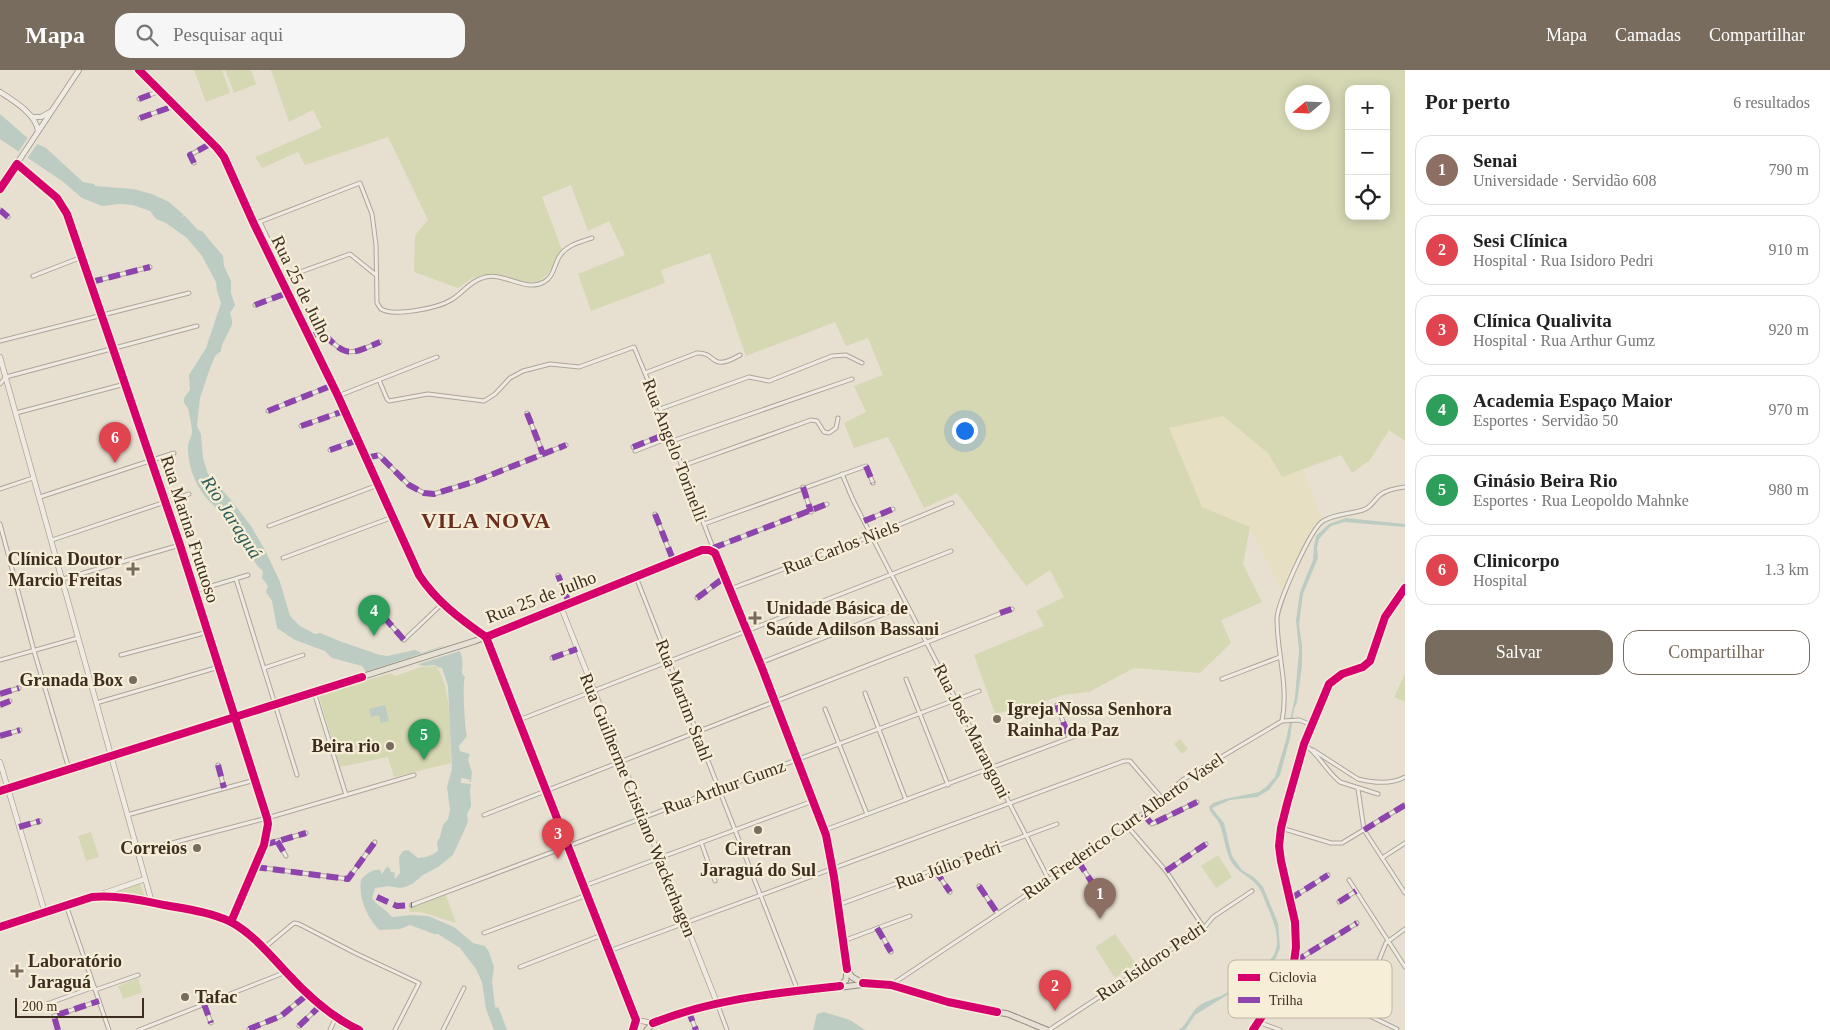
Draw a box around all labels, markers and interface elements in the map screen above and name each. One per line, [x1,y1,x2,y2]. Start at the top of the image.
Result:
search box [115,13,465,58]
icon: search [133,21,161,49]
text: Mapa [25,22,85,48]
text: Pesquisar aqui [173,24,283,45]
text: Mapa [1546,25,1587,45]
text: Camadas [1615,25,1681,45]
text: Compartilhar [1709,25,1805,45]
north arrow [1285,85,1330,130]
map controls [1345,85,1390,220]
button: + [1345,85,1390,130]
text: Por perto [1425,90,1510,114]
text: 6 resultados [1733,94,1810,111]
button: − [1345,130,1390,175]
text: Senai [1473,150,1517,171]
text: 1 [1438,161,1446,178]
text: 790 m [1769,161,1809,178]
text: Universidade · Servidão 608 [1473,172,1657,189]
button: locate [1345,175,1390,220]
text: Sesi Clínica [1473,230,1567,251]
street label: Rua 25 de Julho [267,232,337,346]
text: 2 [1438,241,1446,258]
text: 910 m [1769,241,1809,258]
text: Hospital · Rua Isidoro Pedri [1473,252,1653,269]
text: Clínica Qualivita [1473,310,1612,331]
text: 3 [1438,321,1446,338]
text: 920 m [1769,321,1809,338]
text: Hospital · Rua Arthur Gumz [1473,332,1655,349]
street label: Rua Angelo Torinelli [639,376,711,524]
text: Academia Espaço Maior [1473,390,1672,411]
text: 4 [1438,401,1446,418]
text: 970 m [1769,401,1809,418]
text: Esportes · Servidão 50 [1473,412,1618,429]
your location [952,418,978,444]
pin: 6 [99,422,131,463]
street label: Rua Marina Frutuoso [157,453,223,605]
text: Ginásio Beira Rio [1473,470,1618,491]
water label: Rio Jaraguá [197,471,267,563]
text: 5 [1438,481,1446,498]
text: 980 m [1769,481,1809,498]
text: Esportes · Rua Leopoldo Mahnke [1473,492,1689,509]
district label: VILA NOVA [421,508,551,533]
street label: Rua Carlos Niels [780,516,902,578]
place label: Clínica Doutor Marcio Freitas [8,549,122,590]
text: Clinicorpo [1473,550,1560,571]
text: 6 [1438,561,1446,578]
text: 1.3 km [1765,561,1809,578]
marker: Clínica Doutor Marcio Freitas [126,562,140,576]
street label: Rua 25 de Julho [483,567,599,627]
text: Hospital [1473,572,1527,589]
pin: 4 [358,595,390,636]
place label: Unidade Básica de Saúde Adilson Bassani [766,598,939,639]
marker: Unidade Básica de Saúde Adilson Bassani [748,611,762,625]
button: Salvar [1425,630,1613,675]
button: Compartilhar [1623,630,1810,675]
street label: Rua Martim Stahl [652,636,716,764]
street label: Rua José Marangoni [929,661,1015,801]
place label: Granada Box [19,670,123,690]
street label: Rua Guilherme Cristiano Wackerhagen [576,670,700,940]
marker: Granada Box [127,674,139,686]
place label: Igreja Nossa Senhora Rainha da Paz [1007,699,1172,740]
marker: Igreja Nossa Senhora Rainha da Paz [991,713,1003,725]
pin: 5 [408,719,440,760]
place label: Beira rio [312,736,380,756]
marker: Beira rio [384,740,396,752]
street label: Rua Frederico Curt Alberto Vasel [1019,749,1227,903]
street label: Rua Arthur Gumz [660,756,788,818]
pin: 3 [542,818,574,859]
marker: Ciretran Jaraguá do Sul [752,824,764,836]
street label: Rua Júlio Pedri [892,837,1004,893]
place label: Correios [120,838,187,858]
place label: Ciretran Jaraguá do Sul [700,839,816,880]
marker: Correios [191,842,203,854]
pin: 1 [1084,878,1116,919]
street label: Rua Isidoro Pedri [1093,917,1209,1005]
place label: Laboratório Jaraguá [28,951,122,992]
legend [1228,960,1392,1018]
marker: Laboratório Jaraguá [10,964,24,978]
pin: 2 [1039,970,1071,1011]
text: Ciclovia [1269,970,1317,985]
place label: Tafac [195,987,237,1007]
marker: Tafac [179,991,191,1003]
text: Trilha [1269,993,1304,1008]
scale bar [15,995,144,1018]
text: 200 m [22,999,57,1014]

